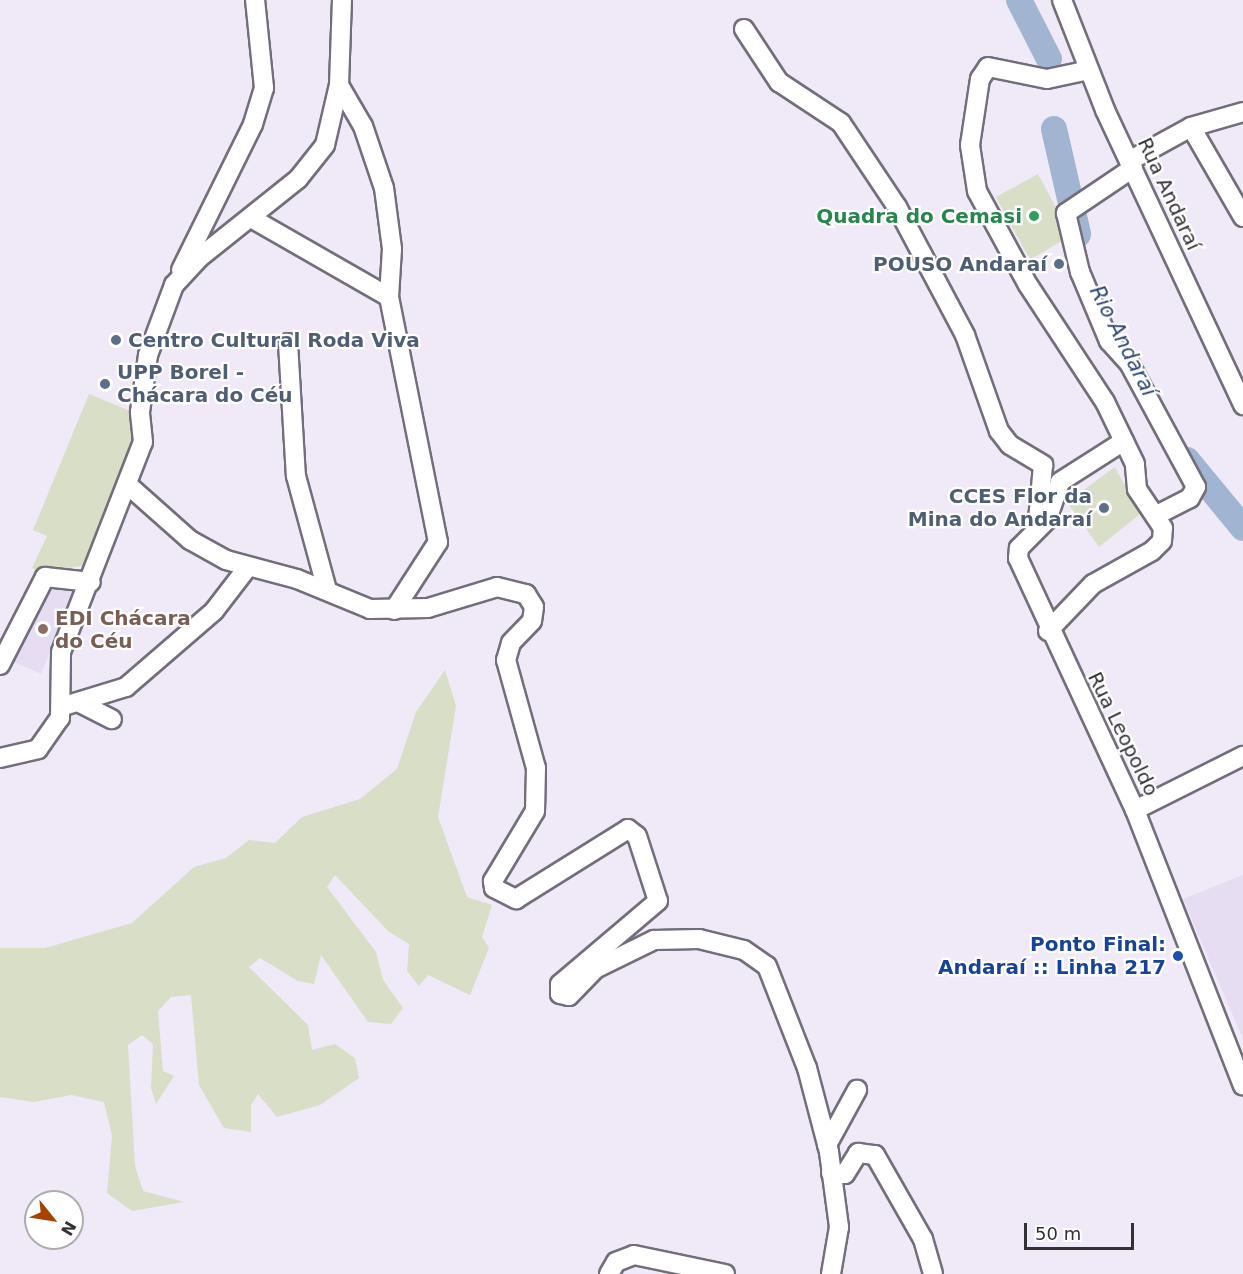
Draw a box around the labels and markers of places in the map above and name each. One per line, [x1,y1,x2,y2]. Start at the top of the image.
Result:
place label: Quadra do Cemasi [816,204,1022,228]
marker: Quadra do Cemasi [1027,209,1041,223]
place label: POUSO Andaraí [873,252,1047,276]
marker: POUSO Andaraí [1052,257,1066,271]
place label: Centro Cultural Roda Viva [128,328,420,352]
marker: Centro Cultural Roda Viva [109,333,123,347]
place label: UPP Borel - Chácara do Céu [117,360,293,407]
marker: UPP Borel - Chácara do Céu [98,377,112,391]
place label: CCES Flor da Mina do Andaraí [908,484,1092,531]
marker: CCES Flor da Mina do Andaraí [1097,501,1111,515]
place label: EDI Chácara do Céu [55,606,191,653]
marker: EDI Chácara do Céu [36,622,50,636]
place label: Ponto Final: Andaraí :: Linha 217 [938,933,1166,980]
marker: Ponto Final: Andaraí :: Linha 217 [1171,949,1185,963]

